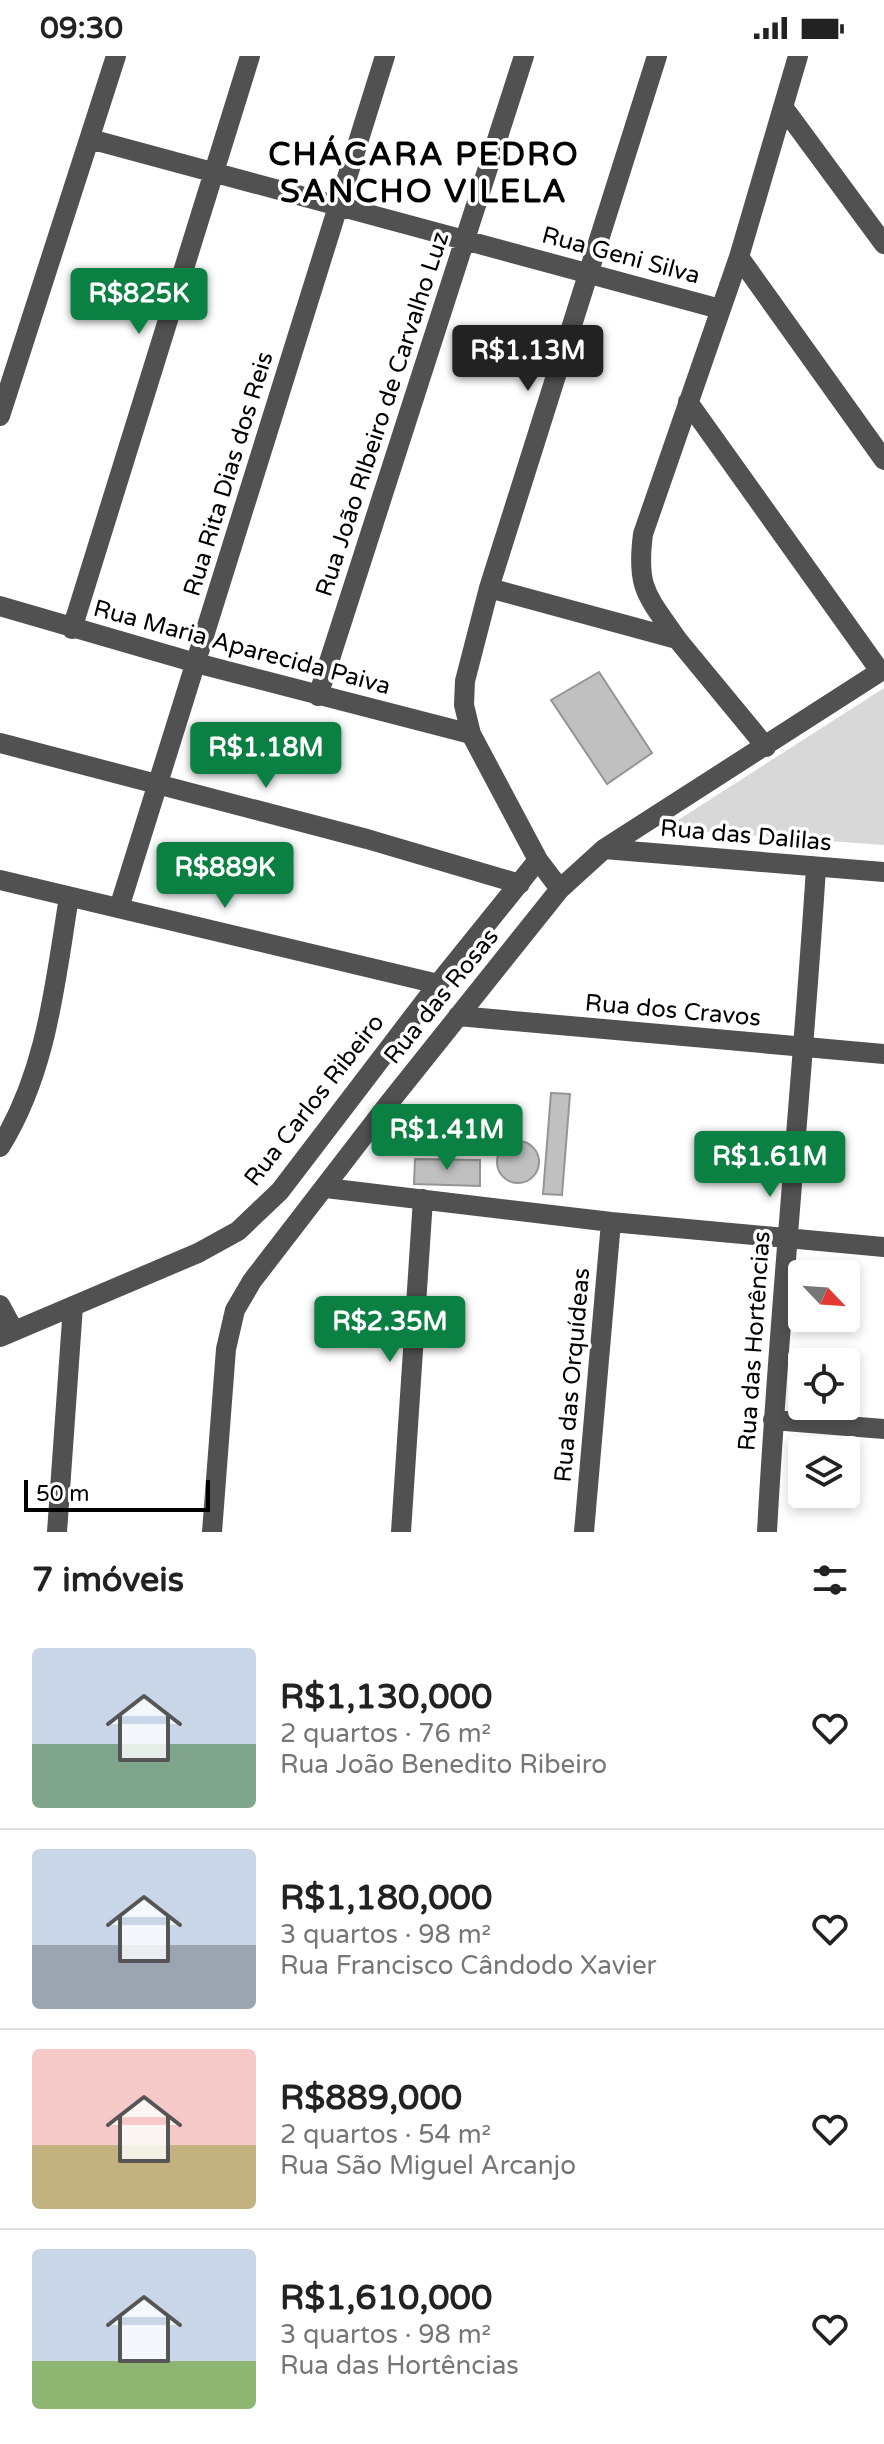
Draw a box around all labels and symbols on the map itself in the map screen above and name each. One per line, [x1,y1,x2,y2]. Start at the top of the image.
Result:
district label: CHÁCARA PEDRO SANCHO VILELA [268,134,580,211]
street label: Rua Geni Silva [539,220,703,291]
street label: Rua João RIbeiro de Carvalho Luz [310,228,455,600]
pin: R$825K [74,268,204,336]
pin: R$1.13M [454,325,602,393]
street label: Rua Rita Dias dos Reis [177,348,279,600]
street label: Rua Maria Aparecida Paiva [90,594,394,701]
pin: R$1.18M [192,722,340,790]
street label: Rua das Dalilas [659,814,833,857]
pin: R$889K [160,842,290,910]
street label: Rua das Rosas [378,923,505,1070]
street label: Rua dos Cravos [584,988,762,1033]
street label: Rua Carlos Ribeiro [238,1009,391,1192]
pin: R$1.41M [373,1104,521,1172]
pin: R$1.61M [696,1131,844,1199]
street label: Rua das Hortências [732,1230,777,1452]
north arrow [788,1260,860,1332]
street label: Rua das Orquídeas [549,1266,596,1484]
pin: R$2.35M [316,1296,464,1364]
scale bar [24,1476,210,1512]

